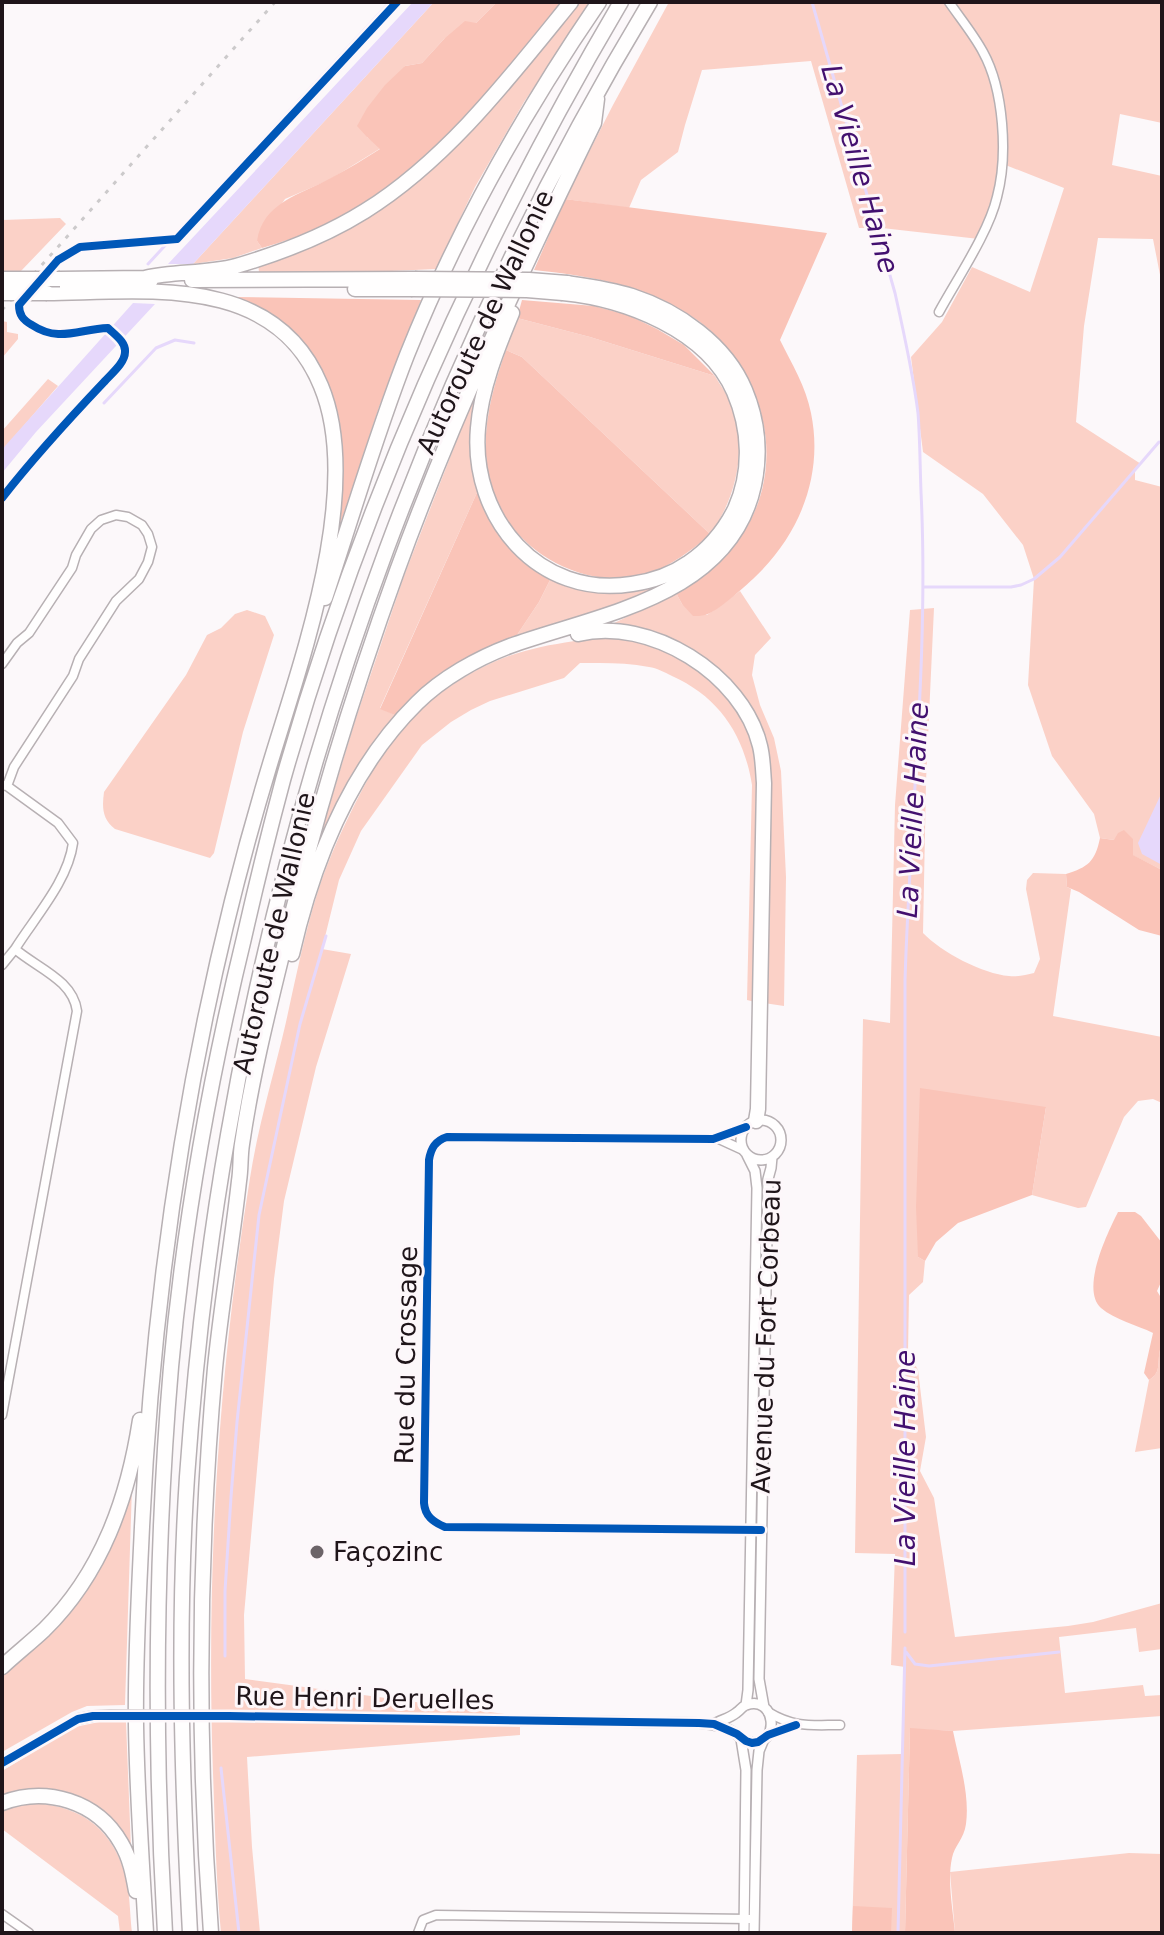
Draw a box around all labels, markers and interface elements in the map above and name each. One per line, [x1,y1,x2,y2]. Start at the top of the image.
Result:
water label: La Vieille Haine [814,61,906,277]
street label: Autoroute de Wallonie [411,185,559,459]
water label: La Vieille Haine [891,701,935,919]
street label: Autoroute de Wallonie [227,789,321,1077]
street label: Avenue du Fort Corbeau [746,1178,786,1494]
street label: Rue du Crossage [389,1245,423,1465]
water label: La Vieille Haine [889,1350,922,1566]
place label: Façozinc [333,1537,443,1567]
marker: Façozinc [308,1543,326,1561]
street label: Rue Henri Deruelles [235,1681,495,1715]

